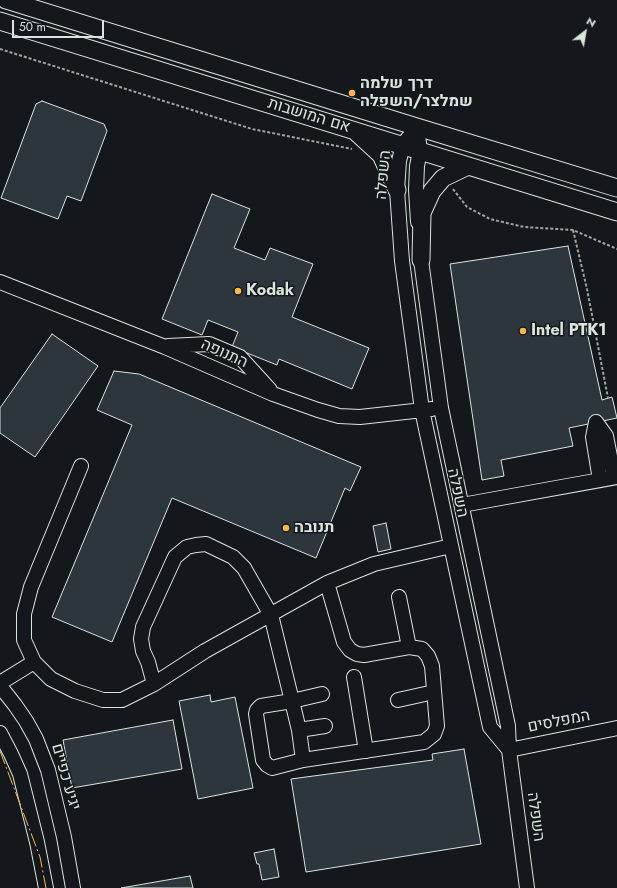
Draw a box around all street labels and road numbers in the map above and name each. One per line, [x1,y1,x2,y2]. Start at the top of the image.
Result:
street label: אם המושבות [265,94,353,138]
street label: השפלה [372,149,396,201]
street label: התנופה [198,335,250,373]
street label: השפלה [442,467,472,519]
street label: המפלסים [526,707,592,737]
street label: יגיע כפיים [46,742,84,812]
street label: השפלה [522,791,548,843]

